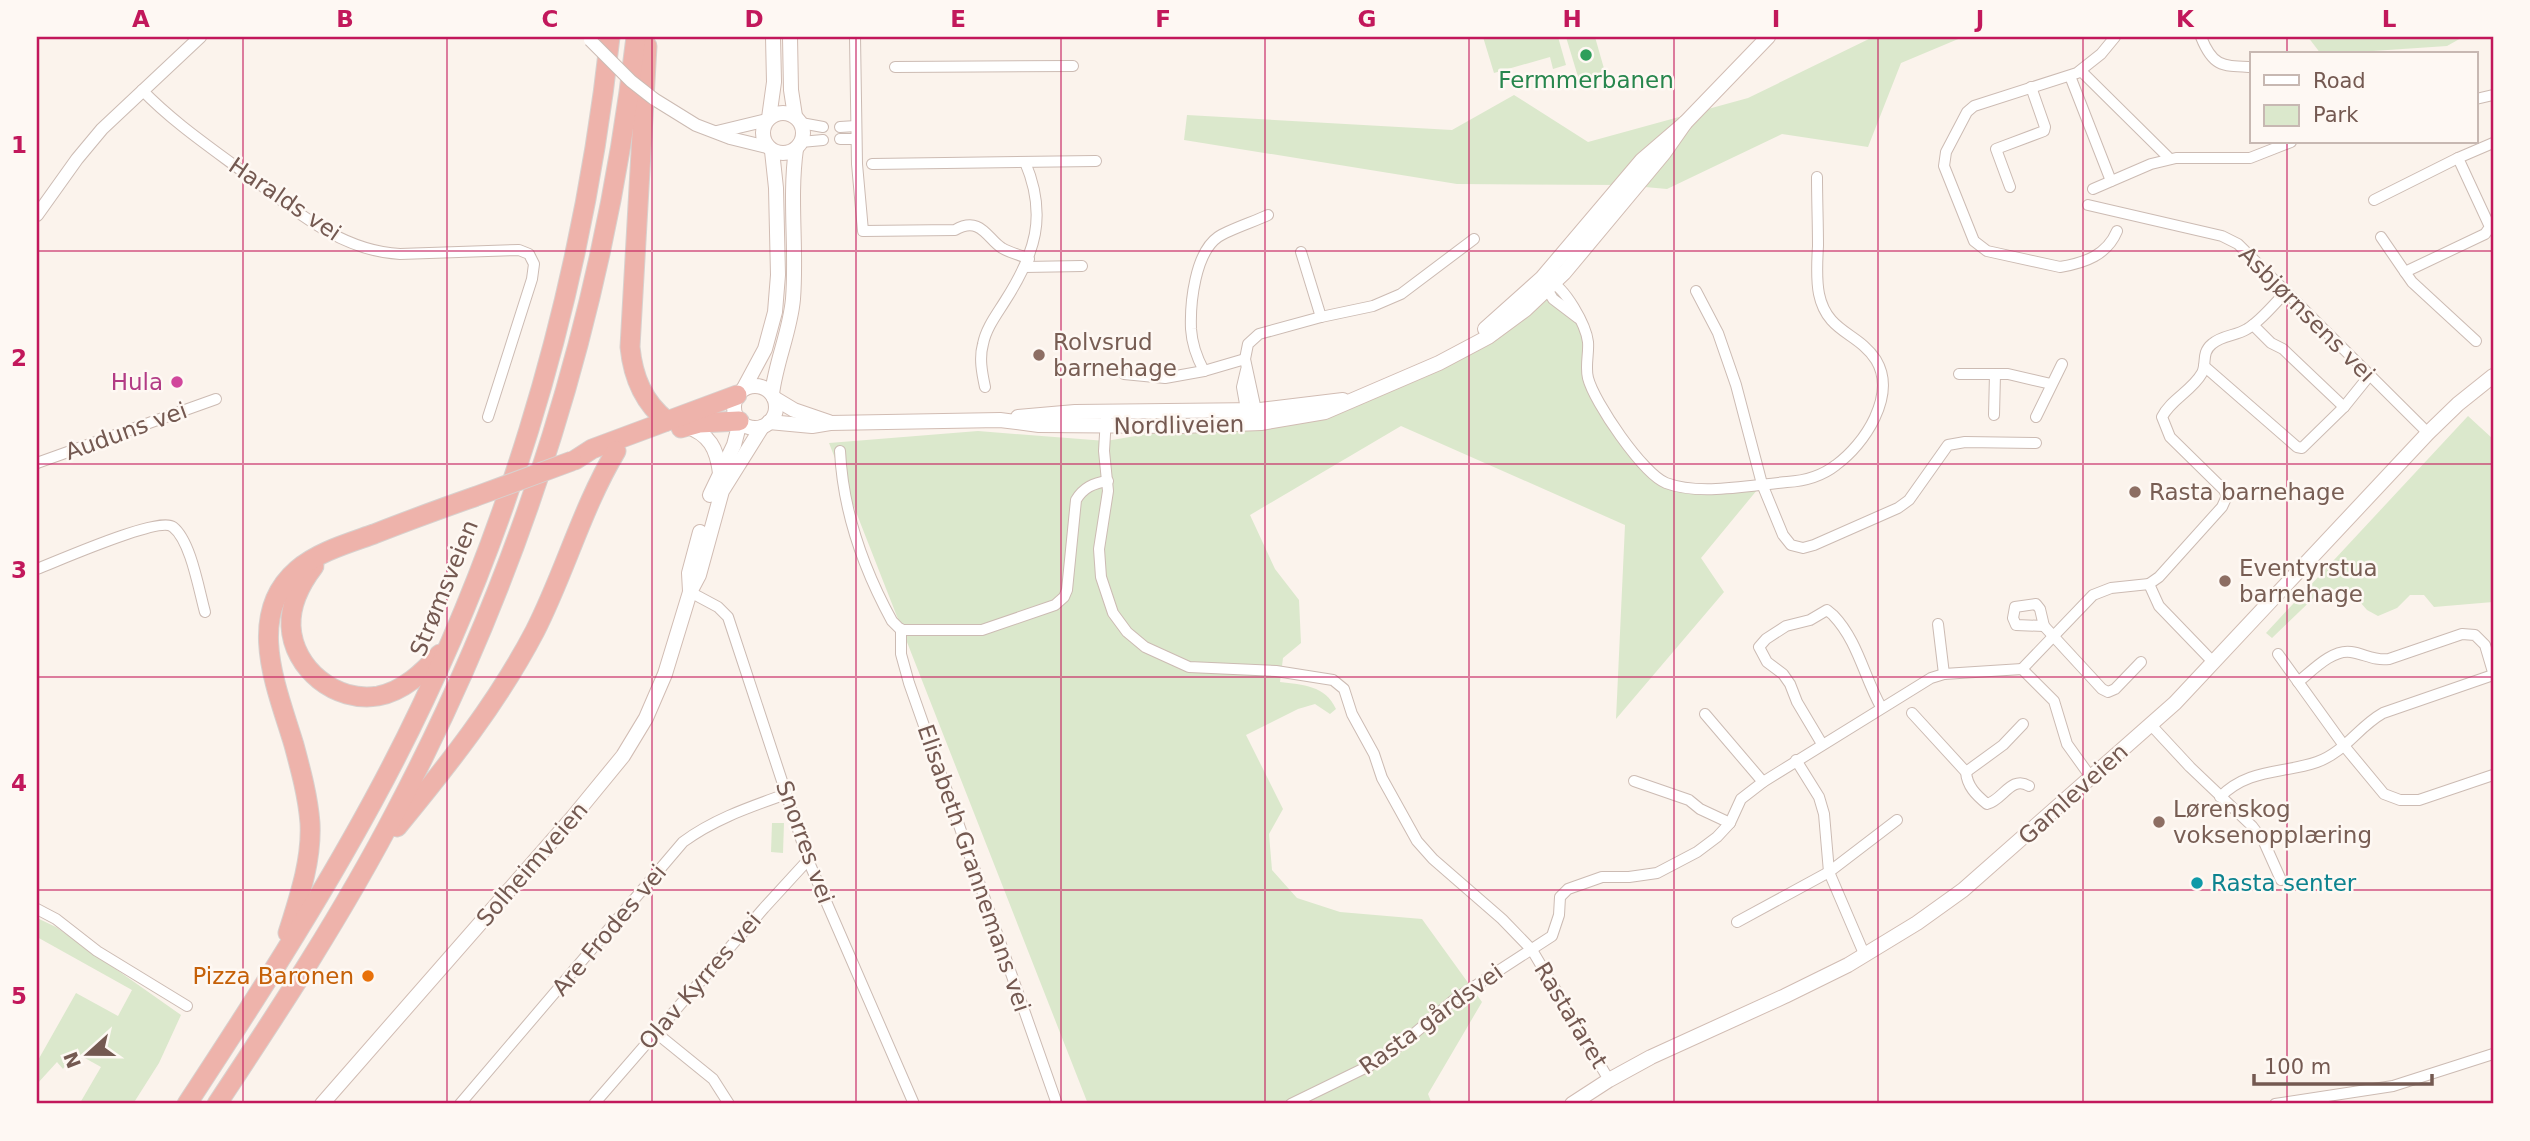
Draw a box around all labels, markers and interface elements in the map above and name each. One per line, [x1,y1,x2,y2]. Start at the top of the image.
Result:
text: A [132,6,150,32]
text: B [336,6,354,32]
text: C [542,6,558,32]
text: D [744,6,764,32]
text: E [950,6,966,32]
text: F [1155,6,1171,32]
text: G [1358,6,1376,32]
text: H [1562,6,1582,32]
text: I [1772,6,1780,32]
text: J [1974,6,1984,32]
text: K [2176,6,2195,32]
text: L [2382,6,2397,32]
marker: Fermmerbanen [1578,47,1594,63]
legend [2250,52,2478,144]
place label: Fermmerbanen [1498,67,1674,93]
text: Road [2313,69,2366,93]
text: Park [2313,103,2359,127]
text: 1 [11,132,27,158]
street label: Haralds vei [224,152,346,246]
street label: Asbjørnsens vei [2234,241,2380,387]
place label: Rolvsrud barnehage [1053,329,1177,381]
text: 2 [11,345,27,371]
marker: Rolvsrud barnehage [1031,347,1047,363]
place label: Hula [111,369,163,395]
marker: Hula [169,374,185,390]
street label: Auduns vei [62,397,190,465]
street label: Nordliveien [1113,411,1245,439]
place label: Rasta barnehage [2149,479,2345,505]
marker: Rasta barnehage [2127,484,2143,500]
street label: Strømsveien [405,516,483,660]
place label: Eventyrstua barnehage [2239,555,2378,607]
text: 3 [11,557,27,583]
marker: Eventyrstua barnehage [2217,573,2233,589]
street label: Elisabeth Grannemans vei [913,721,1035,1015]
street label: Gamleveien [2013,738,2133,850]
text: 4 [11,770,27,796]
street label: Snorres vei [771,777,839,907]
place label: Lørenskog voksenopplæring [2173,796,2372,848]
street label: Solheimveien [471,797,593,931]
marker: Lørenskog voksenopplæring [2151,814,2167,830]
street label: Are Frodes vei [547,859,671,1001]
place label: Rasta senter [2211,870,2357,896]
marker: Rasta senter [2189,875,2205,891]
street label: Olav Kyrres vei [634,908,766,1054]
street label: Rastafaret [1529,957,1613,1073]
street label: Rasta gårdsvei [1354,958,1508,1080]
place label: Pizza Baronen [192,963,354,989]
marker: Pizza Baronen [360,968,376,984]
text: 5 [11,983,27,1009]
north arrow [52,1018,122,1088]
scale bar [2254,1043,2432,1087]
text: N [59,1049,85,1071]
text: 100 m [2264,1055,2331,1079]

